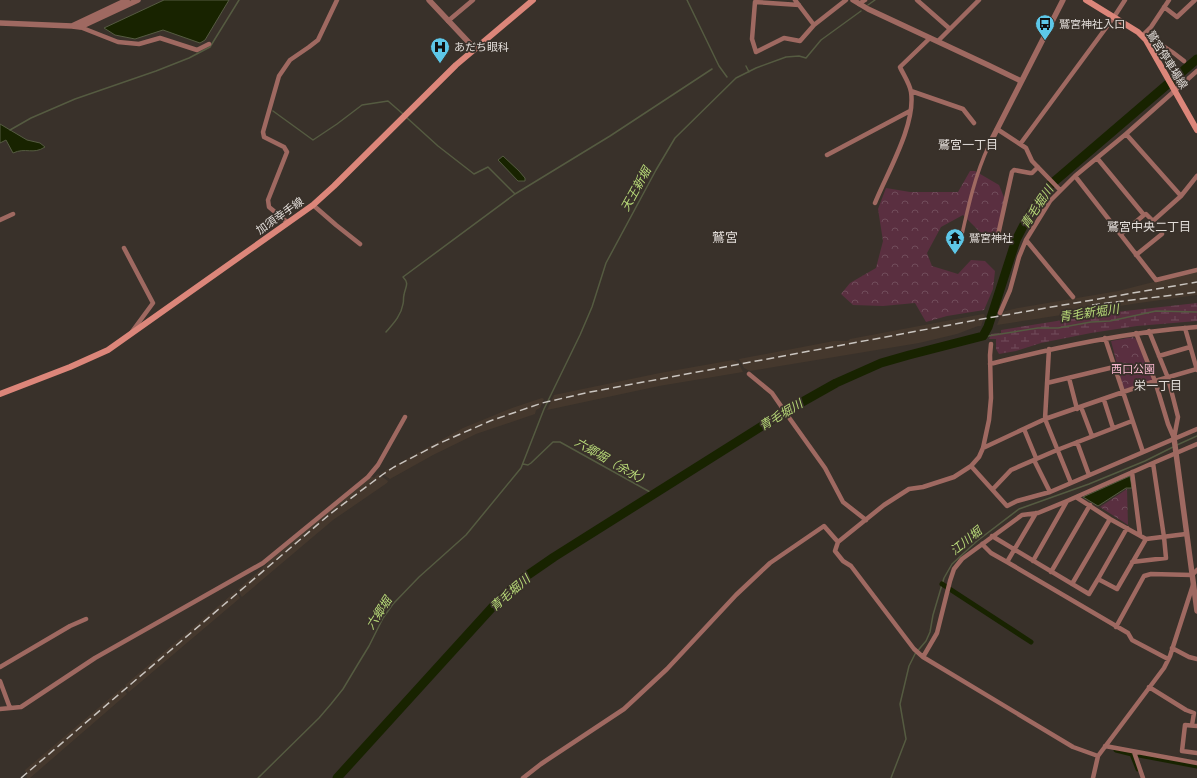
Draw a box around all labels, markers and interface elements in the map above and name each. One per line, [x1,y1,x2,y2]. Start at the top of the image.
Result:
bus stop icon: 鷲宮神社入口 [1034,13,1056,41]
place label: 鷲宮神社入口 [1059,18,1125,31]
street label: 鷲宮停車場線 [1144,29,1190,91]
hospital icon: あだち眼科 [429,36,451,64]
place label: あだち眼科 [454,41,509,54]
district label: 鷲宮一丁目 [938,138,998,152]
water label: 天王新堀 [618,163,655,213]
water label: 青毛堀川 [1018,182,1057,231]
street label: 加須幸手線 [254,195,306,237]
district label: 鷲宮中央二丁目 [1107,220,1191,234]
temple icon: 鷲宮神社 [944,227,966,255]
district label: 鷲宮 [712,230,738,246]
place label: 鷲宮神社 [969,232,1013,245]
water label: 青毛新堀川 [1058,302,1122,324]
park label: 西口公園 [1111,363,1155,376]
district label: 栄一丁目 [1134,379,1182,393]
water label: 青毛堀川 [757,396,807,433]
water label: 六郷堀（余水） [572,435,652,489]
water label: 江川堀 [948,523,986,558]
water label: 青毛堀川 [487,571,534,614]
water label: 六郷堀 [363,592,396,632]

